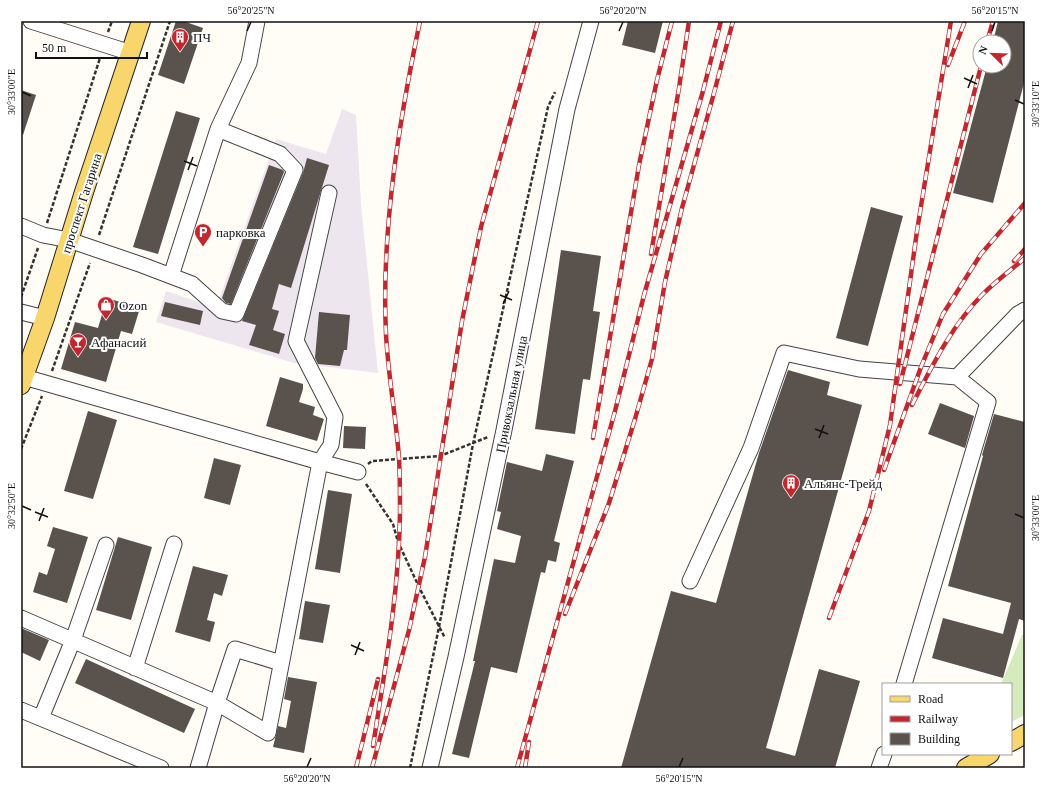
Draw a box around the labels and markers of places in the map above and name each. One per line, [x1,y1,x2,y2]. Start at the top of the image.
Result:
building icon: ПЧ [170,27,190,52]
place label: ПЧ [193,30,211,45]
parking icon: парковка [193,222,213,247]
place label: парковка [216,225,266,240]
shop icon: Ozon [96,295,116,320]
place label: Ozon [119,298,148,313]
bar icon: Афанасий [68,332,88,357]
place label: Афанасий [91,335,147,350]
building icon: Альянс-Трейд [781,473,801,498]
place label: Альянс-Трейд [804,476,883,491]

